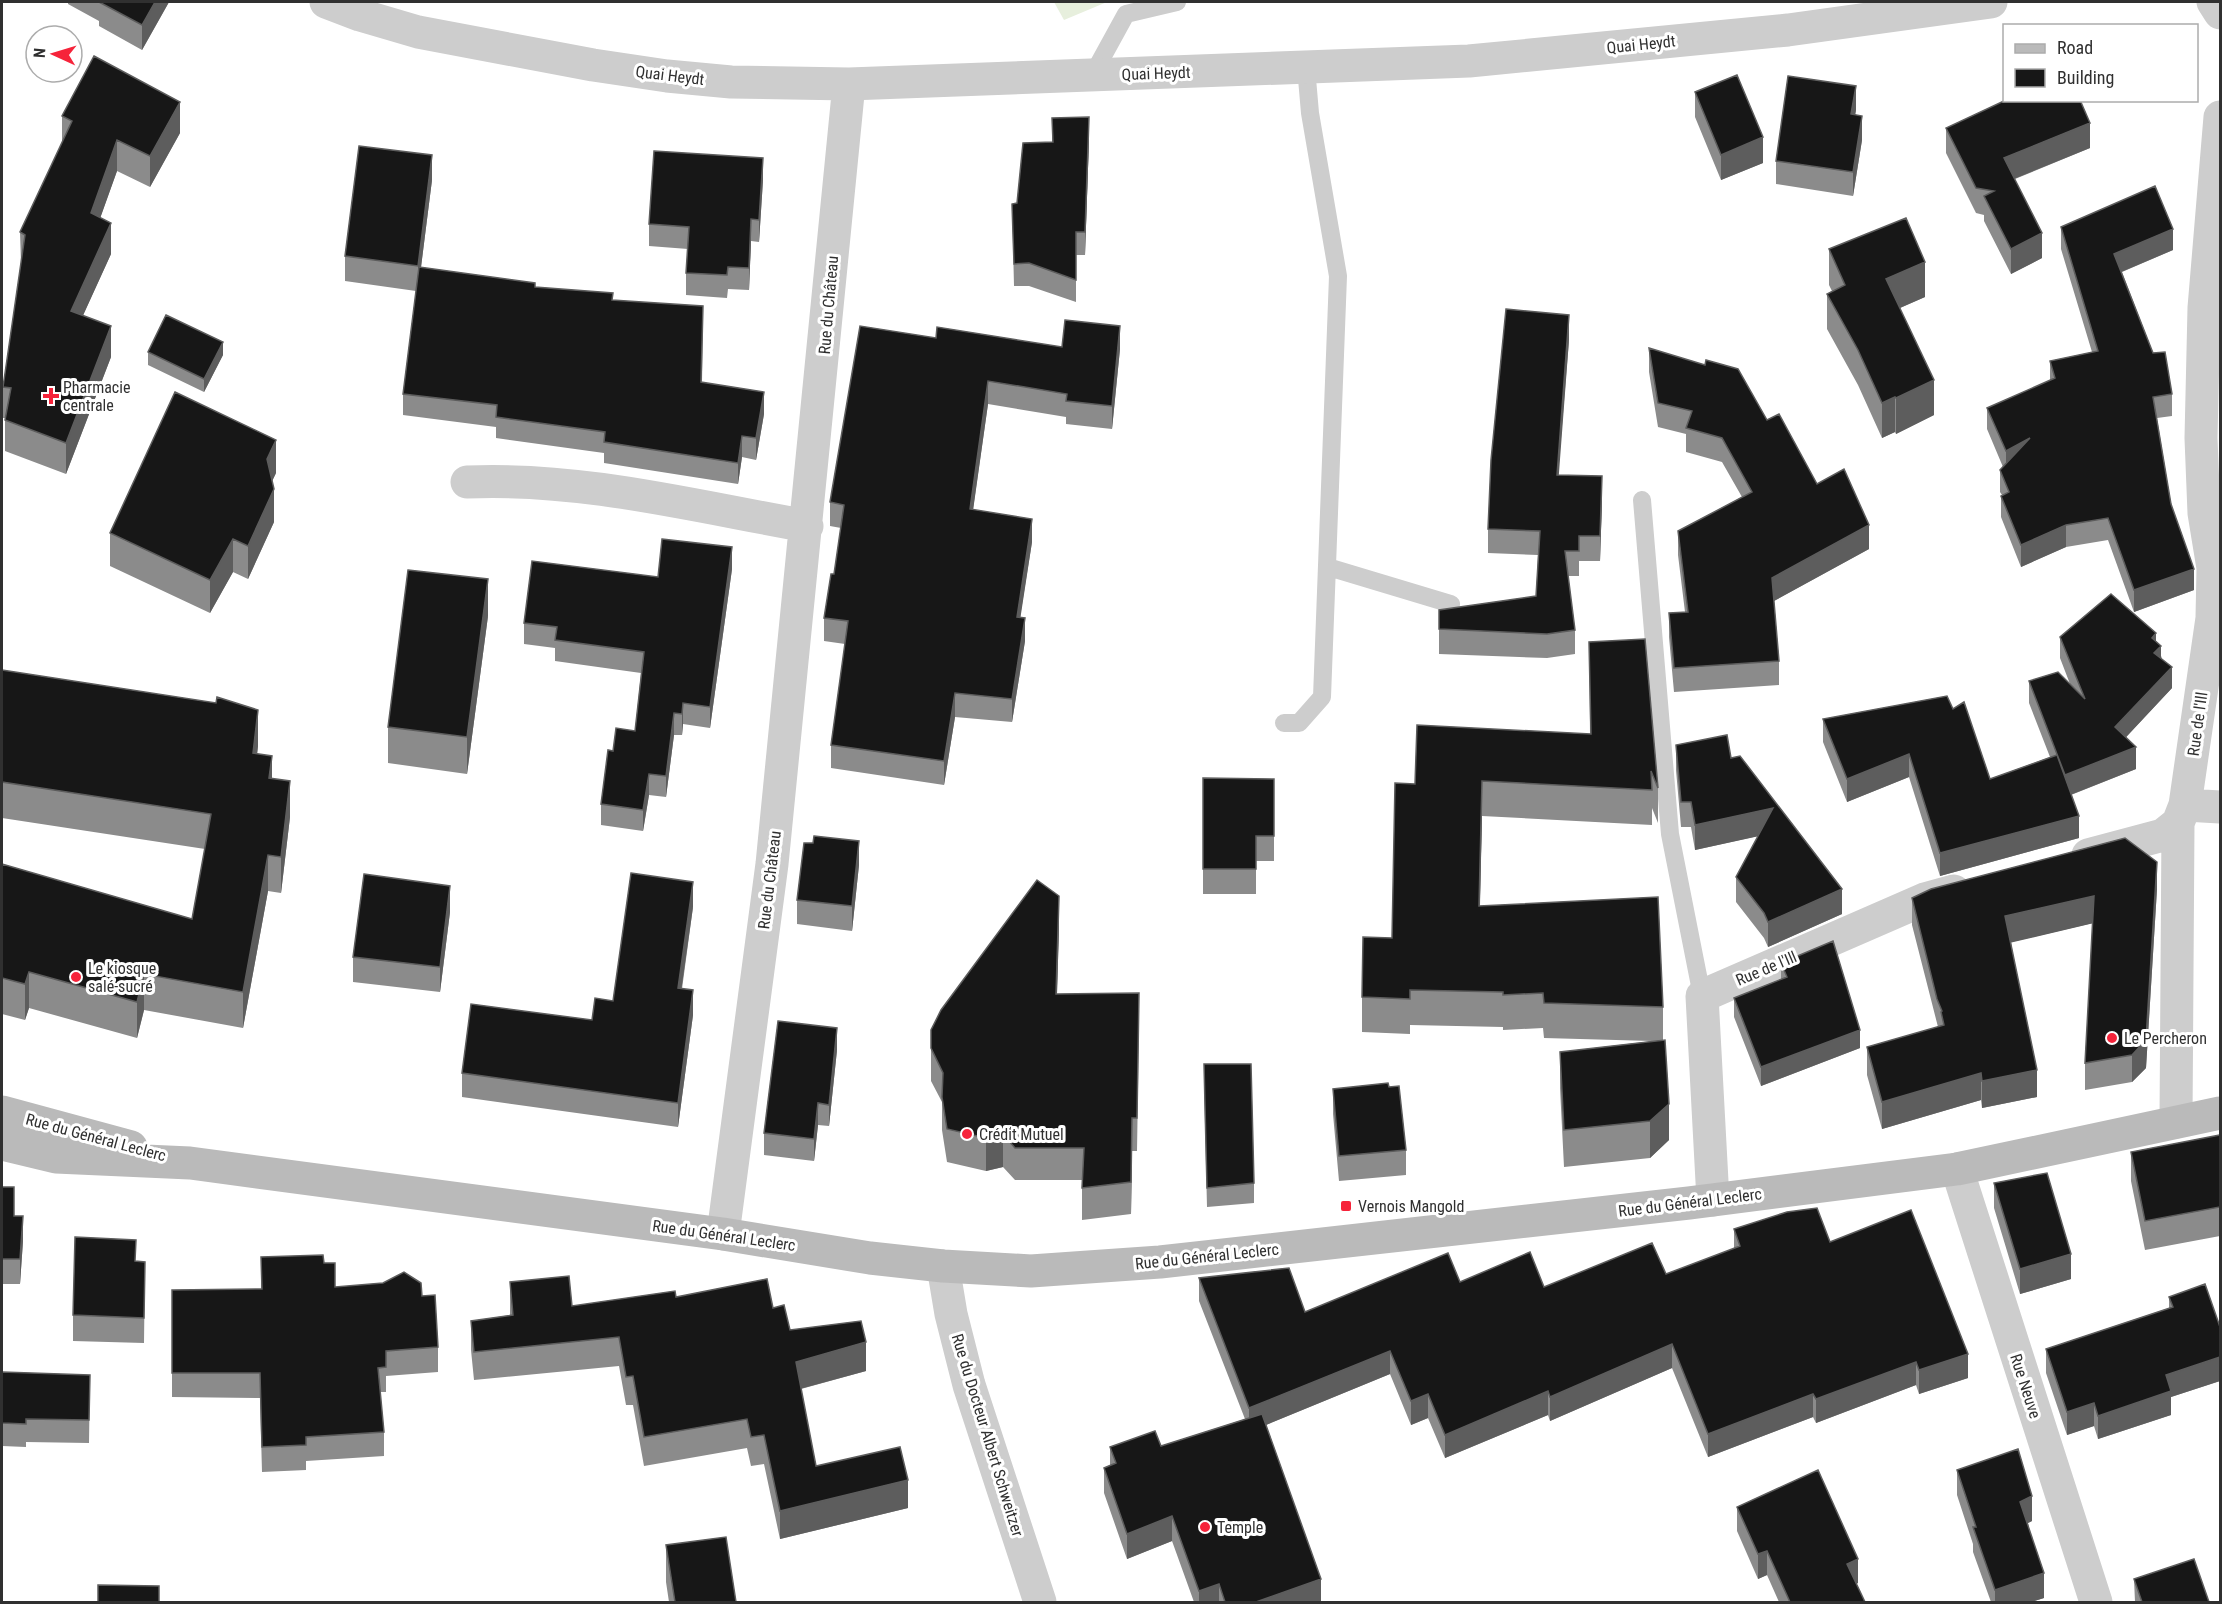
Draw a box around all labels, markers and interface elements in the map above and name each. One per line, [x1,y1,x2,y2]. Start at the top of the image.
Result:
north arrow [24,24,84,84]
legend [2003,24,2198,102]
street label: Quai Heydt [1606,31,1677,58]
text: Road [2057,37,2093,58]
text: N [30,47,49,59]
street label: Quai Heydt [635,62,706,89]
street label: Quai Heydt [1121,63,1191,84]
text: Building [2057,67,2114,88]
street label: Rue du Château [815,255,842,355]
place label: Pharmacie centrale [63,378,130,415]
marker: Pharmacie centrale [44,389,58,403]
street label: Rue de l'Ill [2184,691,2211,757]
street label: Rue du Château [754,830,785,930]
street label: Rue de l'Ill [1733,947,1800,990]
place label: Le kiosque salé-sucré [88,959,156,996]
marker: Le kiosque salé-sucré [69,970,83,984]
place label: Le Percheron [2124,1029,2207,1048]
marker: Le Percheron [2105,1031,2119,1045]
street label: Rue du Général Leclerc [24,1110,168,1165]
place label: Crédit Mutuel [979,1125,1064,1144]
marker: Crédit Mutuel [960,1127,974,1141]
street label: Rue du Général Leclerc [1617,1184,1763,1221]
place label: Vernois Mangold [1358,1197,1464,1216]
marker: Vernois Mangold [1339,1199,1353,1213]
street label: Rue du Général Leclerc [651,1216,797,1255]
street label: Rue du Général Leclerc [1134,1240,1280,1273]
street label: Rue du Docteur Albert Schweitzer [948,1332,1027,1539]
street label: Rue Neuve [2006,1351,2045,1421]
place label: Temple [1217,1518,1263,1537]
marker: Temple [1198,1520,1212,1534]

